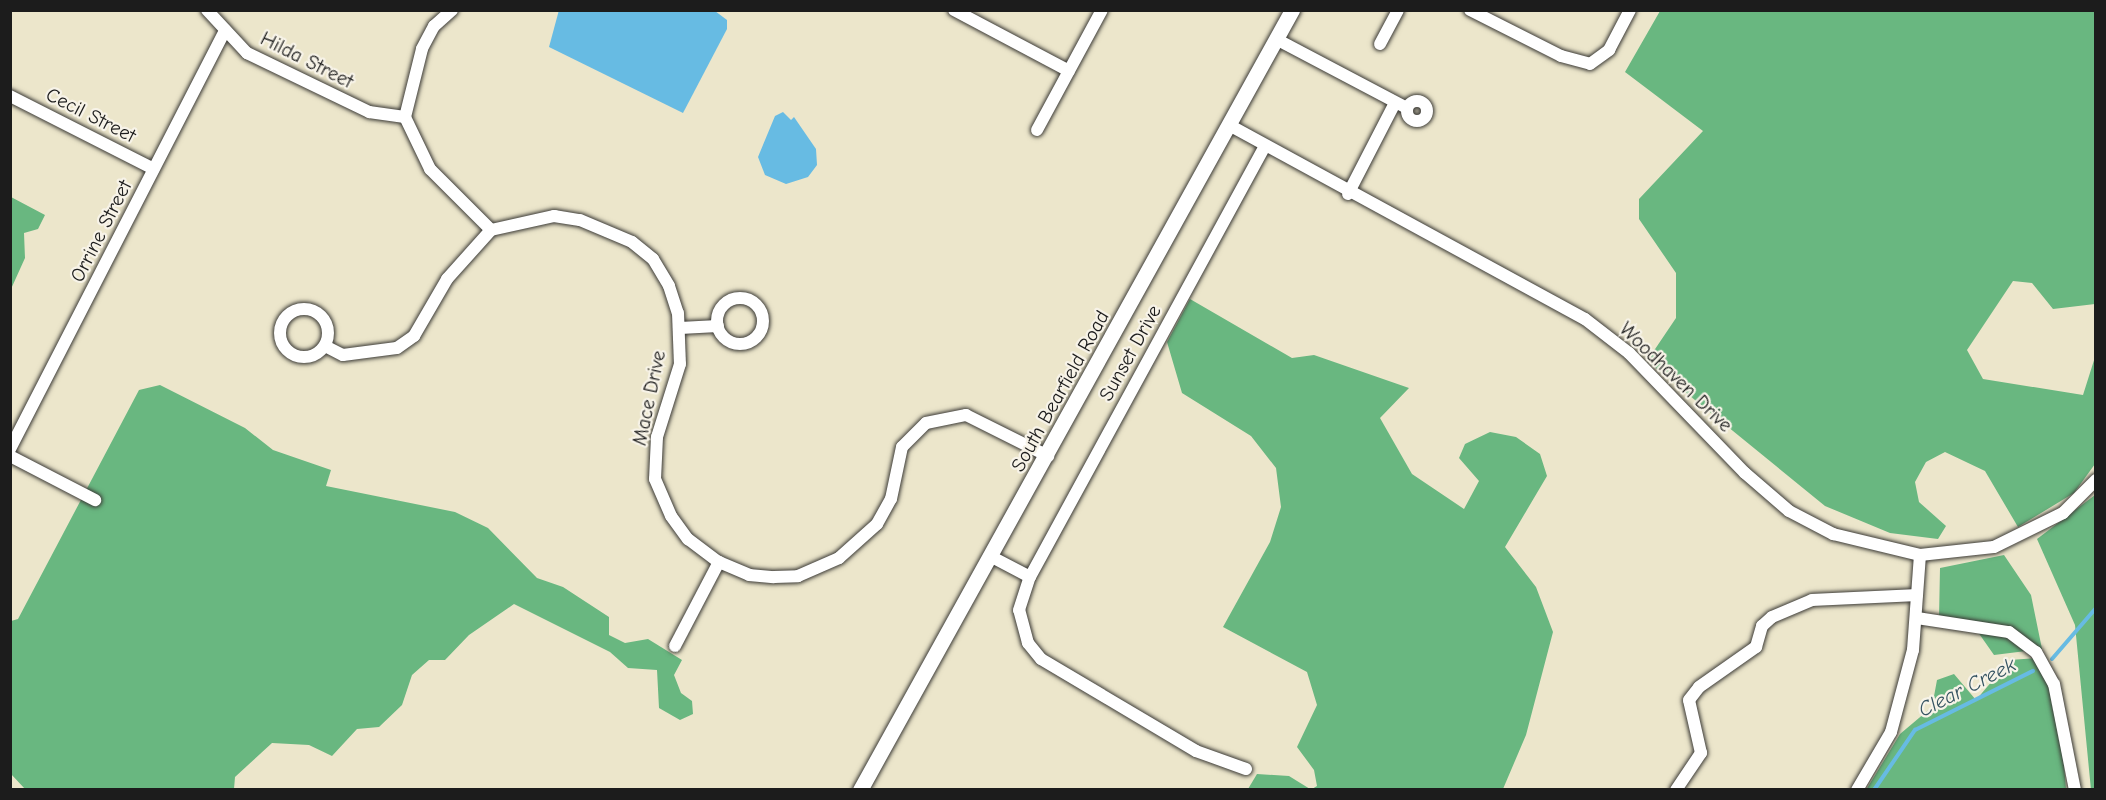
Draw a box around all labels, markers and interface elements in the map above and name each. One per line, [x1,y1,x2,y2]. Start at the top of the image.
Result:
street label: Hilda Street [257,26,357,94]
street label: Cecil Street [42,82,140,148]
street label: Orrine Street [65,176,137,286]
street label: Sunset Drive [1094,301,1166,405]
street label: South Bearfield Road [1006,306,1114,476]
street label: Woodhaven Drive [1614,317,1738,437]
street label: Mace Drive [627,348,671,448]
water label: Clear Creek [1914,652,2020,722]

